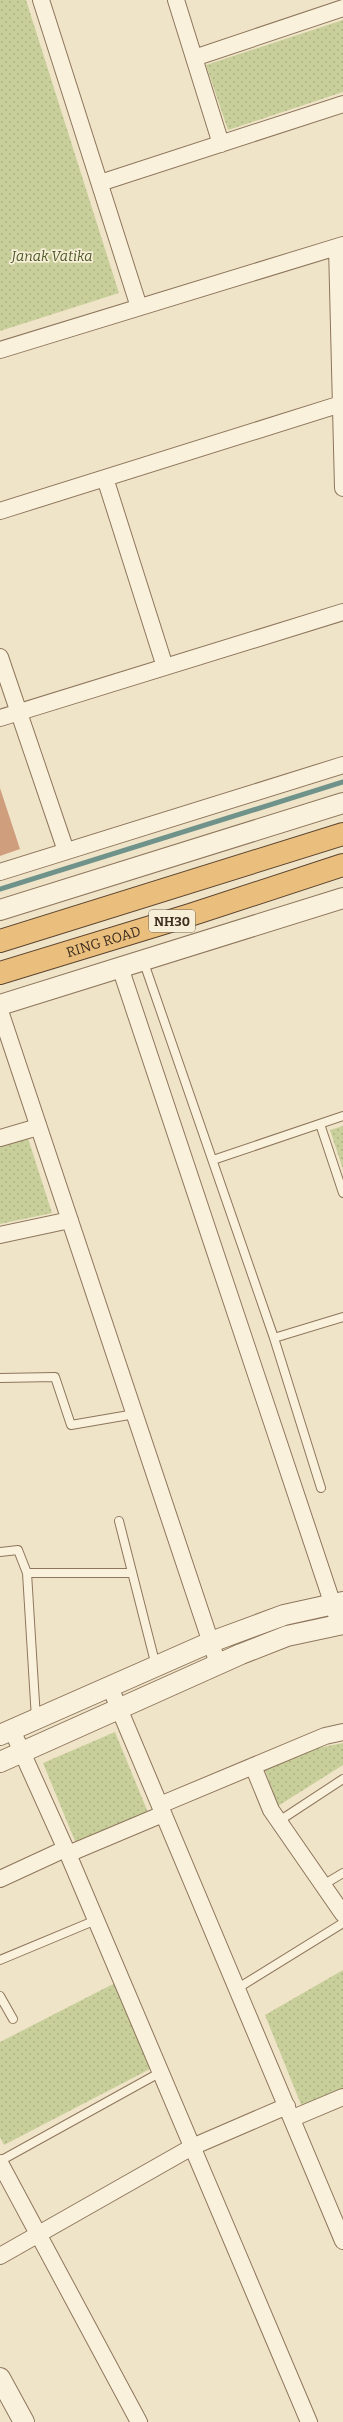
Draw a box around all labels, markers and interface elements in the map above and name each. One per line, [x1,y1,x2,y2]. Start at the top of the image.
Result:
park label: Janak Vatika [10,248,92,265]
road number: NH30 [149,910,195,932]
street label: RING ROAD [64,923,143,961]

